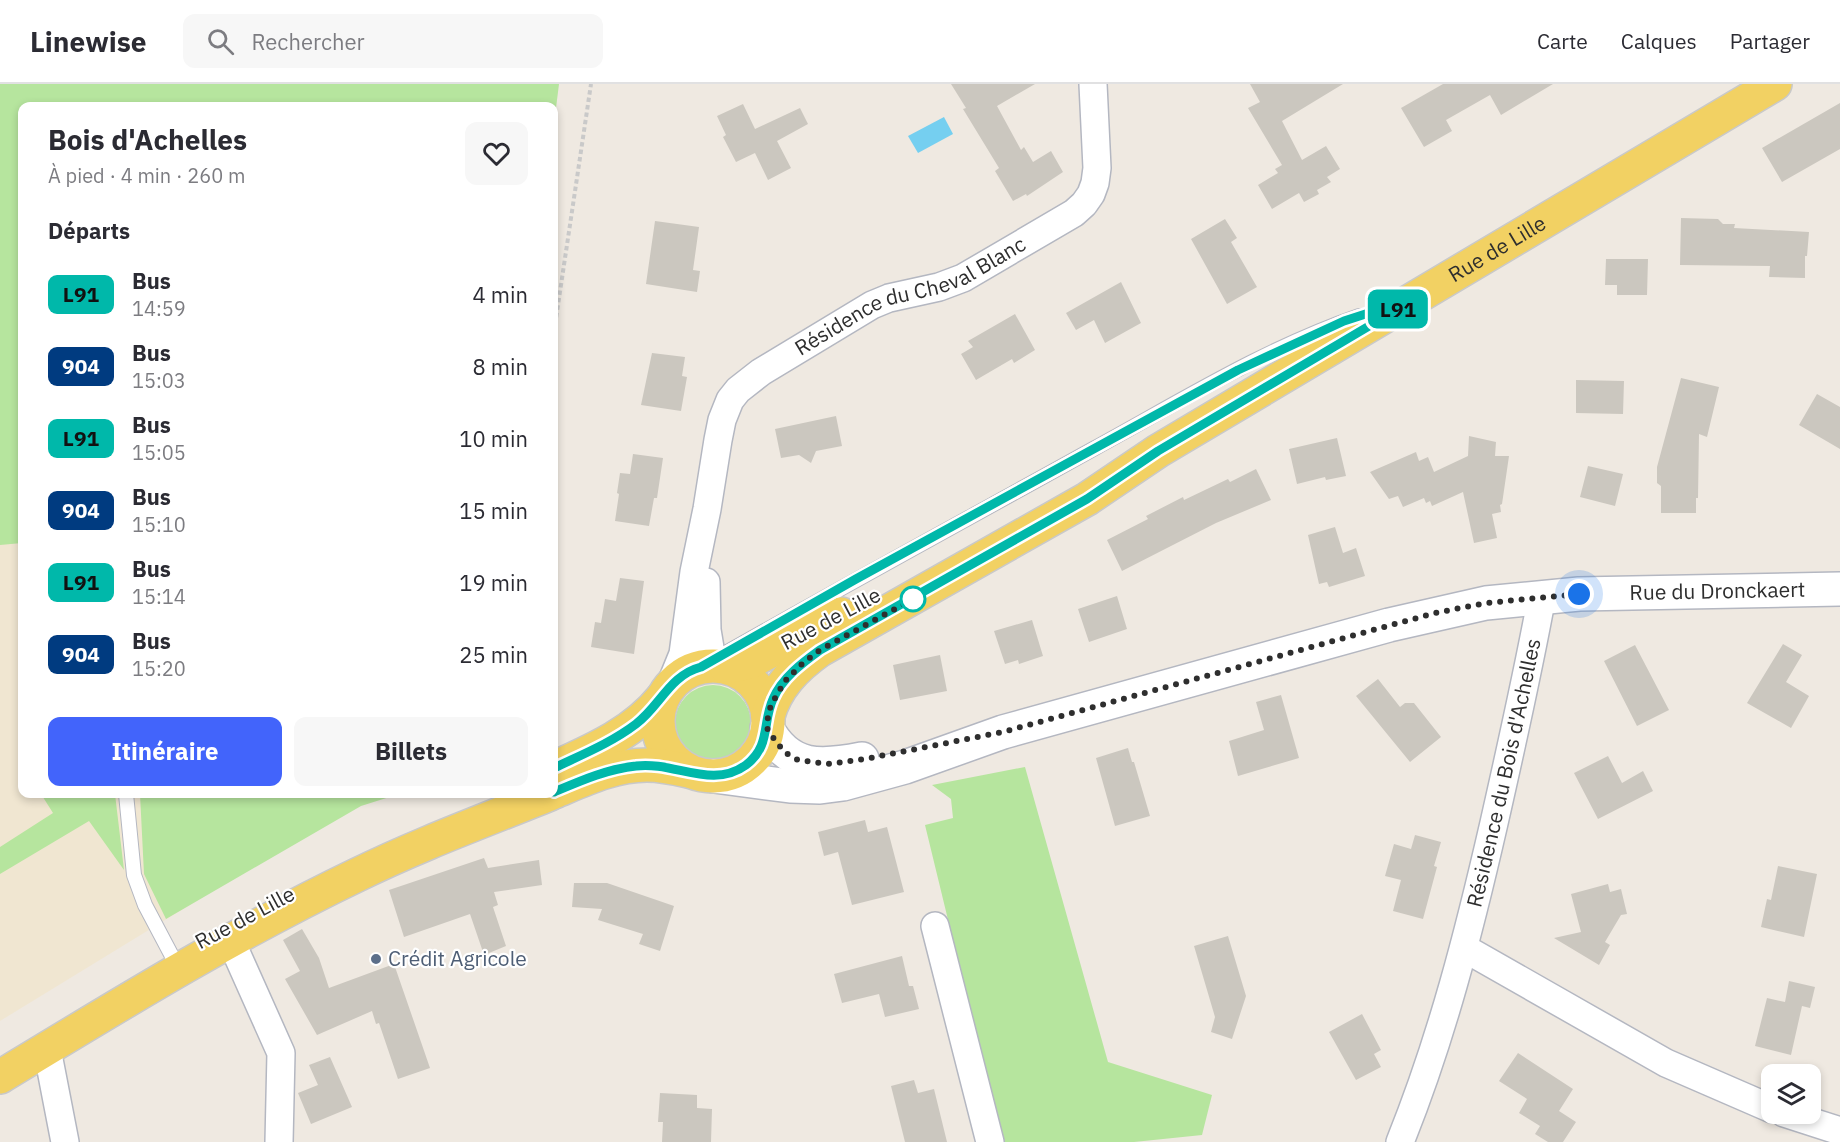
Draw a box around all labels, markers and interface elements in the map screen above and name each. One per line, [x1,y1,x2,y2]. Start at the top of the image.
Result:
search box [183,14,603,68]
text: Linewise [30,23,147,60]
icon: search [204,25,237,58]
text: Rechercher [252,27,365,56]
text: Carte [1537,27,1588,55]
text: Calques [1621,27,1697,55]
text: Partager [1730,27,1810,55]
text: Bois d'Achelles [48,121,247,158]
button: heart [465,122,528,185]
text: À pied · 4 min · 260 m [48,162,245,189]
street label: Rue de Lille [1443,208,1551,288]
text: Départs [48,216,130,245]
street label: Résidence du Cheval Blanc [789,229,1030,361]
text: Bus [132,266,171,295]
text: L91 [63,280,99,308]
text: 4 min [472,280,528,309]
line badge: L91 [1364,290,1432,328]
text: 14:59 [132,295,186,322]
text: L91 [1380,295,1416,323]
text: Bus [132,338,171,367]
text: 904 [62,352,100,380]
text: 8 min [472,352,528,381]
text: 15:03 [132,367,186,394]
text: Bus [132,410,171,439]
text: L91 [63,424,99,452]
text: 10 min [459,424,528,453]
text: 15:05 [132,439,186,466]
text: Bus [132,482,171,511]
text: 904 [62,496,100,524]
text: 15 min [459,496,528,525]
text: 15:10 [132,511,186,538]
text: Bus [132,554,171,583]
text: L91 [63,568,99,596]
text: 19 min [459,568,528,597]
street label: Rue du Dronckaert [1629,575,1805,606]
your location [1564,579,1594,609]
street label: Rue de Lille [776,580,885,656]
text: 15:14 [132,583,186,610]
unlabelled marker [900,586,926,612]
text: Bus [132,626,171,655]
street label: Résidence du Bois d'Achelles [1459,636,1547,910]
text: 904 [62,640,100,668]
text: 25 min [459,640,528,669]
text: 15:20 [132,655,186,682]
button: Itinéraire [48,717,282,786]
button: Billets [294,717,528,786]
street label: Rue de Lille [190,879,299,955]
place label: Crédit Agricole [388,944,527,972]
marker: Crédit Agricole [369,952,383,966]
map controls [1761,1064,1821,1124]
button: layers [1761,1064,1821,1124]

